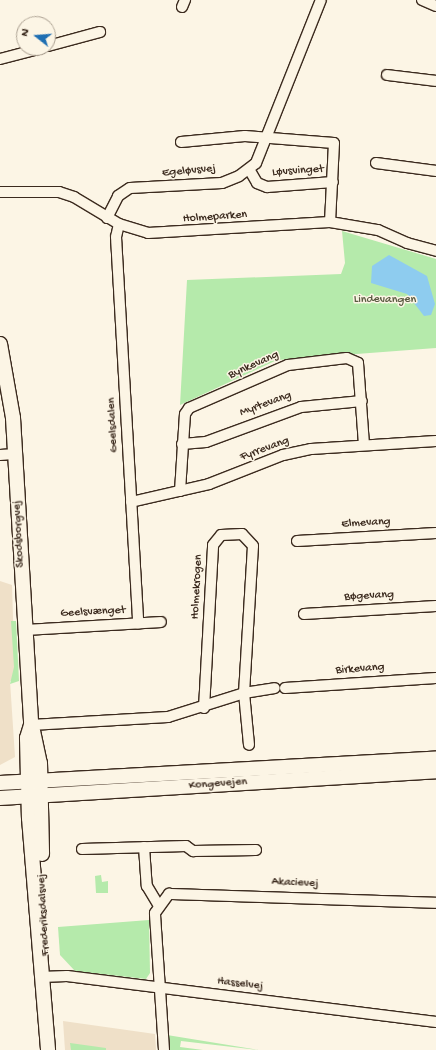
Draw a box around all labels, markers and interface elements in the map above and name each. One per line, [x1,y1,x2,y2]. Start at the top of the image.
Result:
north arrow [16,16,56,56]
text: N [19,28,32,38]
street label: Egeløvsvej [161,162,217,182]
street label: Løvsvinget [272,163,324,181]
street label: Holmeparken [182,209,248,227]
park label: Lindevangen [354,294,416,308]
street label: Bynkevang [227,348,281,384]
street label: Myrtevang [238,389,294,421]
street label: Geelsdalen [105,397,123,453]
street label: Fyrrevang [238,434,292,466]
street label: Skodsborgvej [11,500,29,568]
street label: Elmevang [341,516,391,532]
street label: Holmekrogen [189,554,207,620]
street label: Bøgevang [344,589,394,605]
street label: Geelsvænget [60,604,126,622]
street label: Birkevang [335,661,385,679]
street label: Kongevejen [188,776,248,794]
street label: Frederiksdalsvej [36,874,54,956]
street label: Akacievej [271,876,319,892]
street label: Hasselvej [216,975,264,995]

